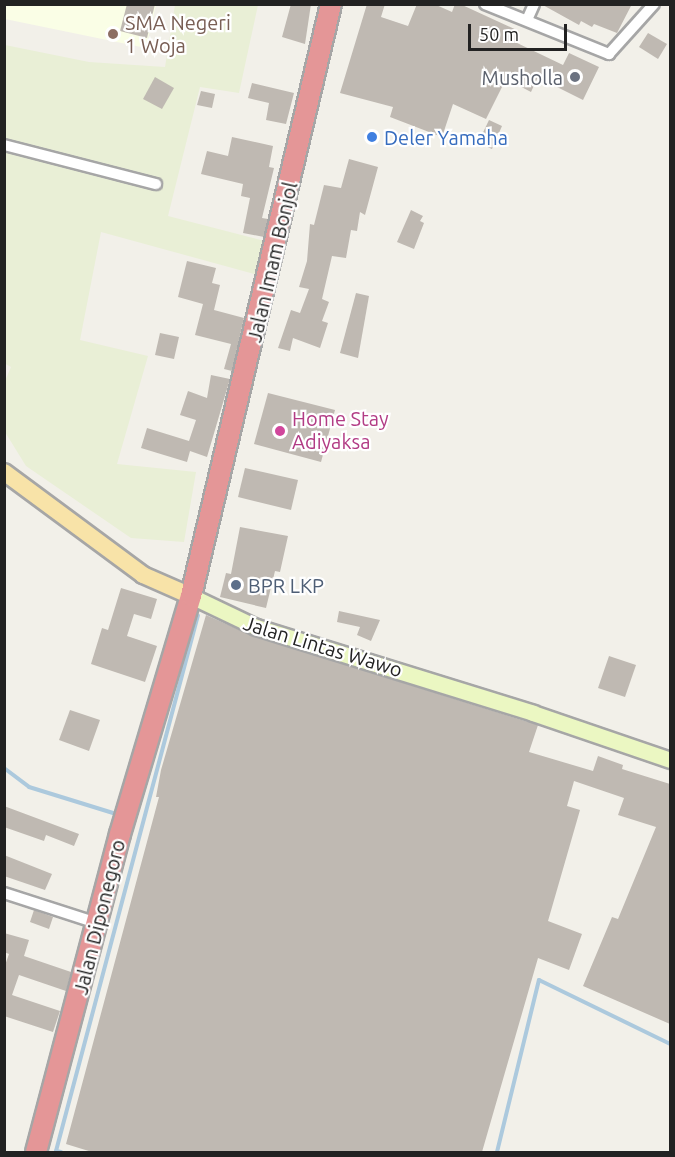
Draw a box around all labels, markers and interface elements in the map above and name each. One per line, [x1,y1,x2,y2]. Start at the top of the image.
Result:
place label: SMA Negeri 1 Woja [125,11,231,58]
scale bar [471,12,570,50]
text: 50 m [479,24,519,44]
marker: SMA Negeri 1 Woja [106,27,120,41]
place label: Musholla [482,65,563,89]
marker: Musholla [568,70,582,84]
place label: Deler Yamaha [384,125,508,149]
marker: Deler Yamaha [365,130,379,144]
street label: Jalan Imam Bonjol [242,179,302,345]
place label: Home Stay Adiyaksa [292,407,389,454]
marker: Home Stay Adiyaksa [273,424,287,438]
place label: BPR LKP [248,573,324,597]
marker: BPR LKP [229,578,243,592]
street label: Jalan Lintas Wawo [241,610,405,682]
street label: Jalan Diponegoro [68,837,130,997]

